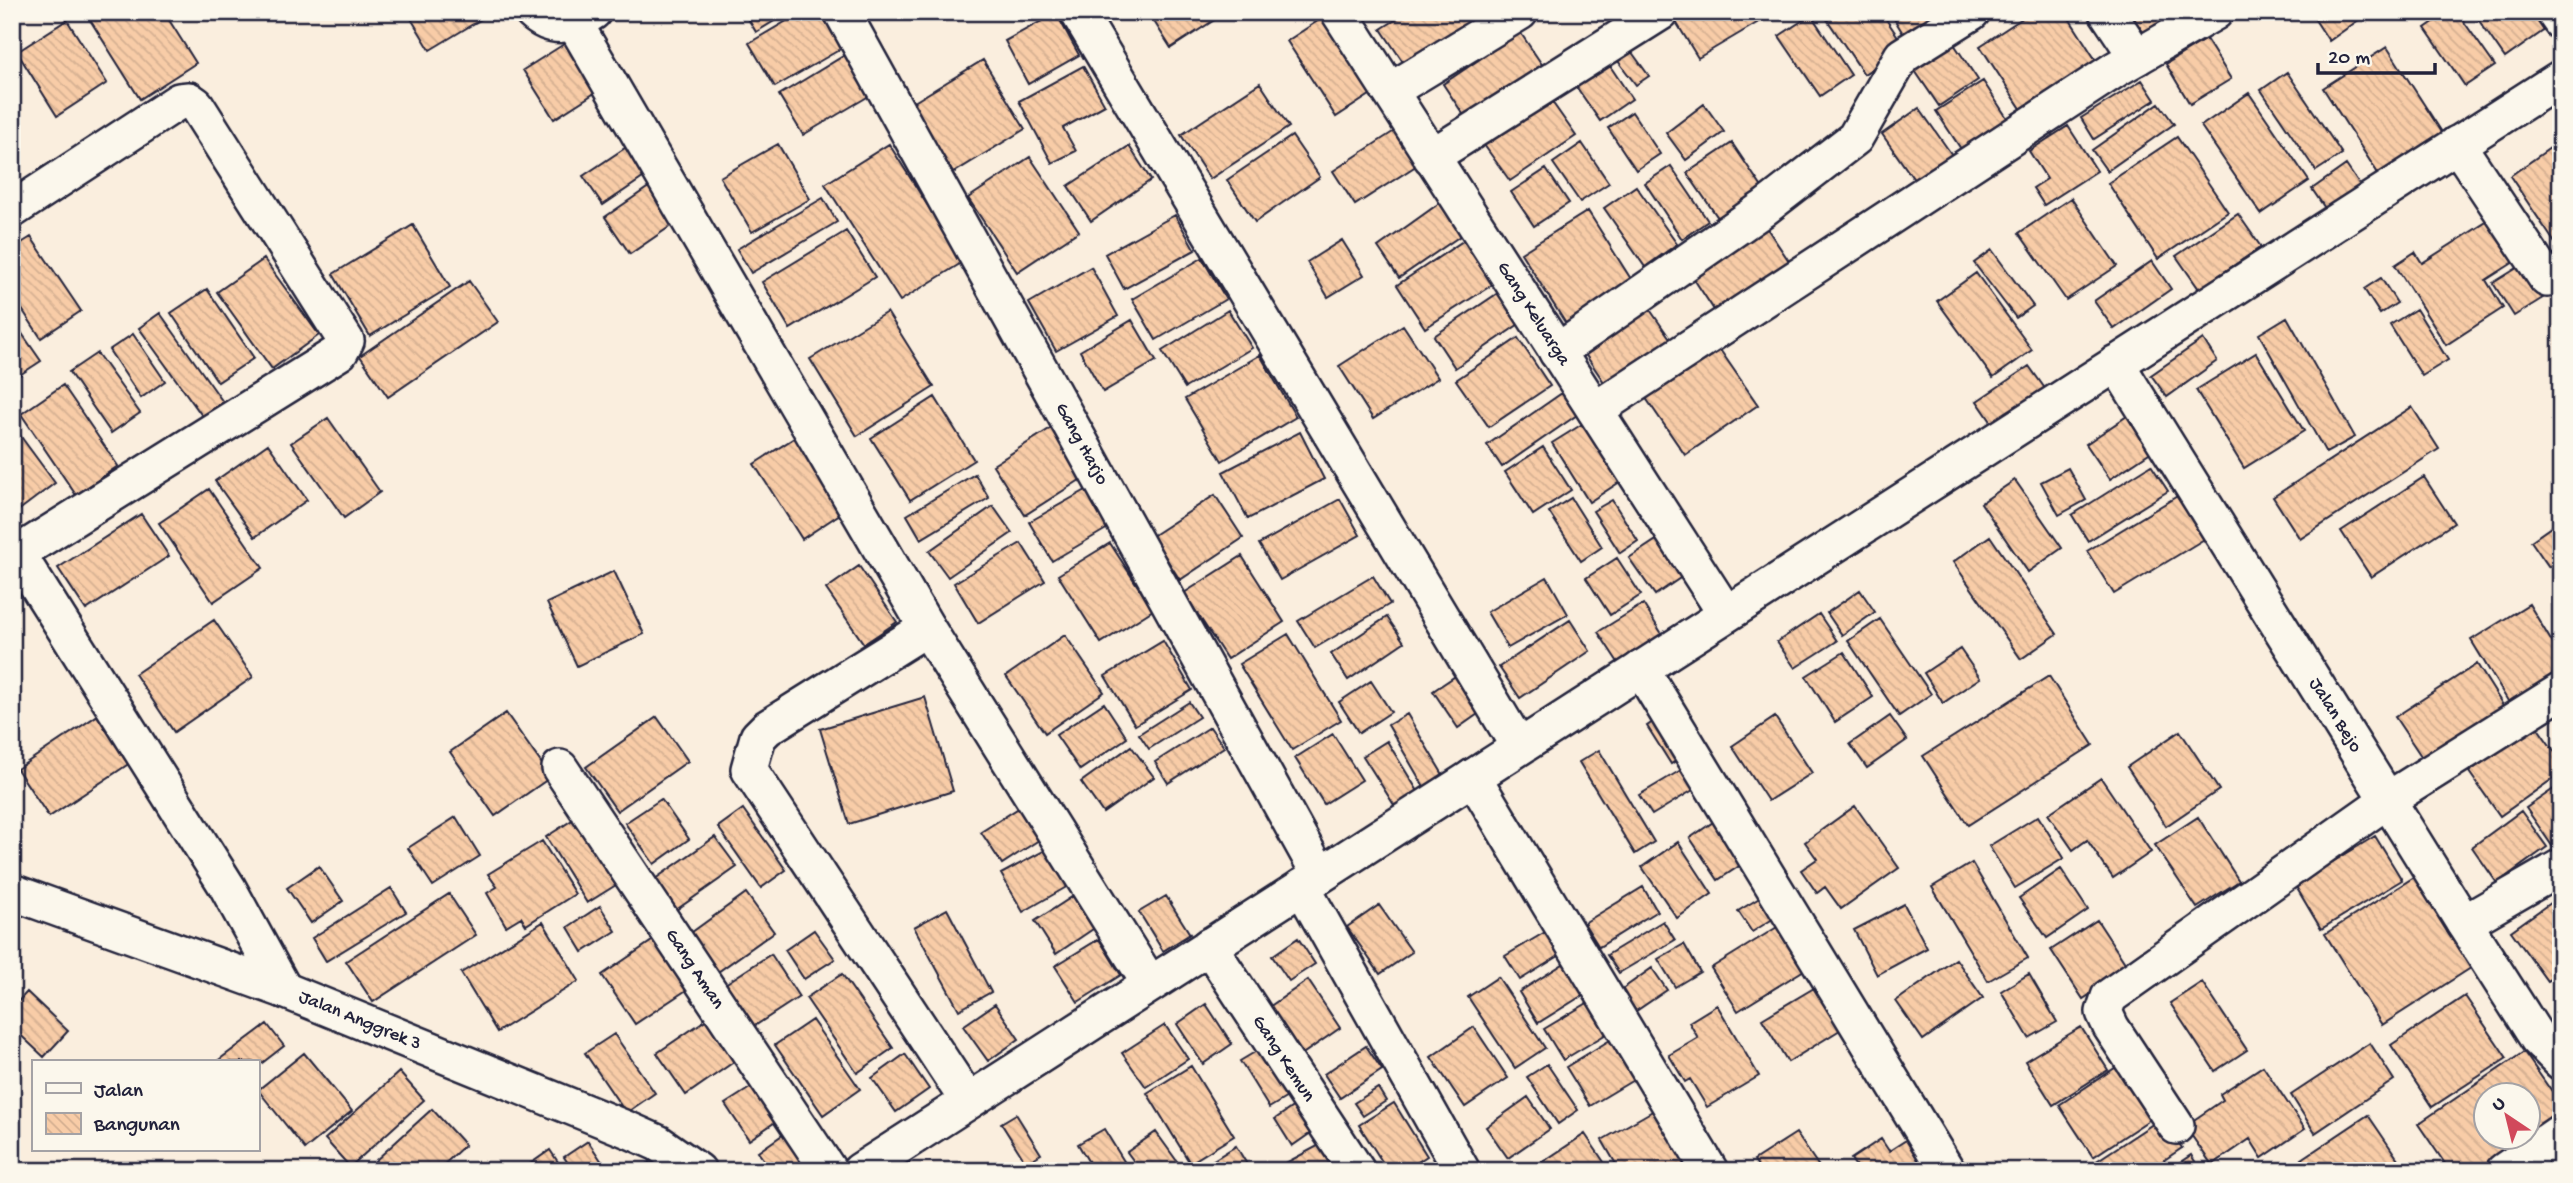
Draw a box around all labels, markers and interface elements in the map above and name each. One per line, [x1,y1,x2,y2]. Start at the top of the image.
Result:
scale bar [2318,32,2435,76]
text: 20 m [2328,47,2370,72]
street label: Gang Keluarga [1491,258,1576,371]
street label: Gang Harjo [1049,399,1113,489]
street label: Jalan Bejo [2303,674,2367,757]
street label: Gang Aman [659,925,729,1014]
street label: Jalan Anggrek 3 [295,986,425,1056]
street label: Gang Kemun [1246,1011,1320,1106]
legend [32,1060,259,1152]
text: Jalan [94,1080,143,1105]
north arrow [2472,1082,2542,1152]
text: U [2488,1092,2510,1118]
text: Bangunan [93,1114,180,1139]

